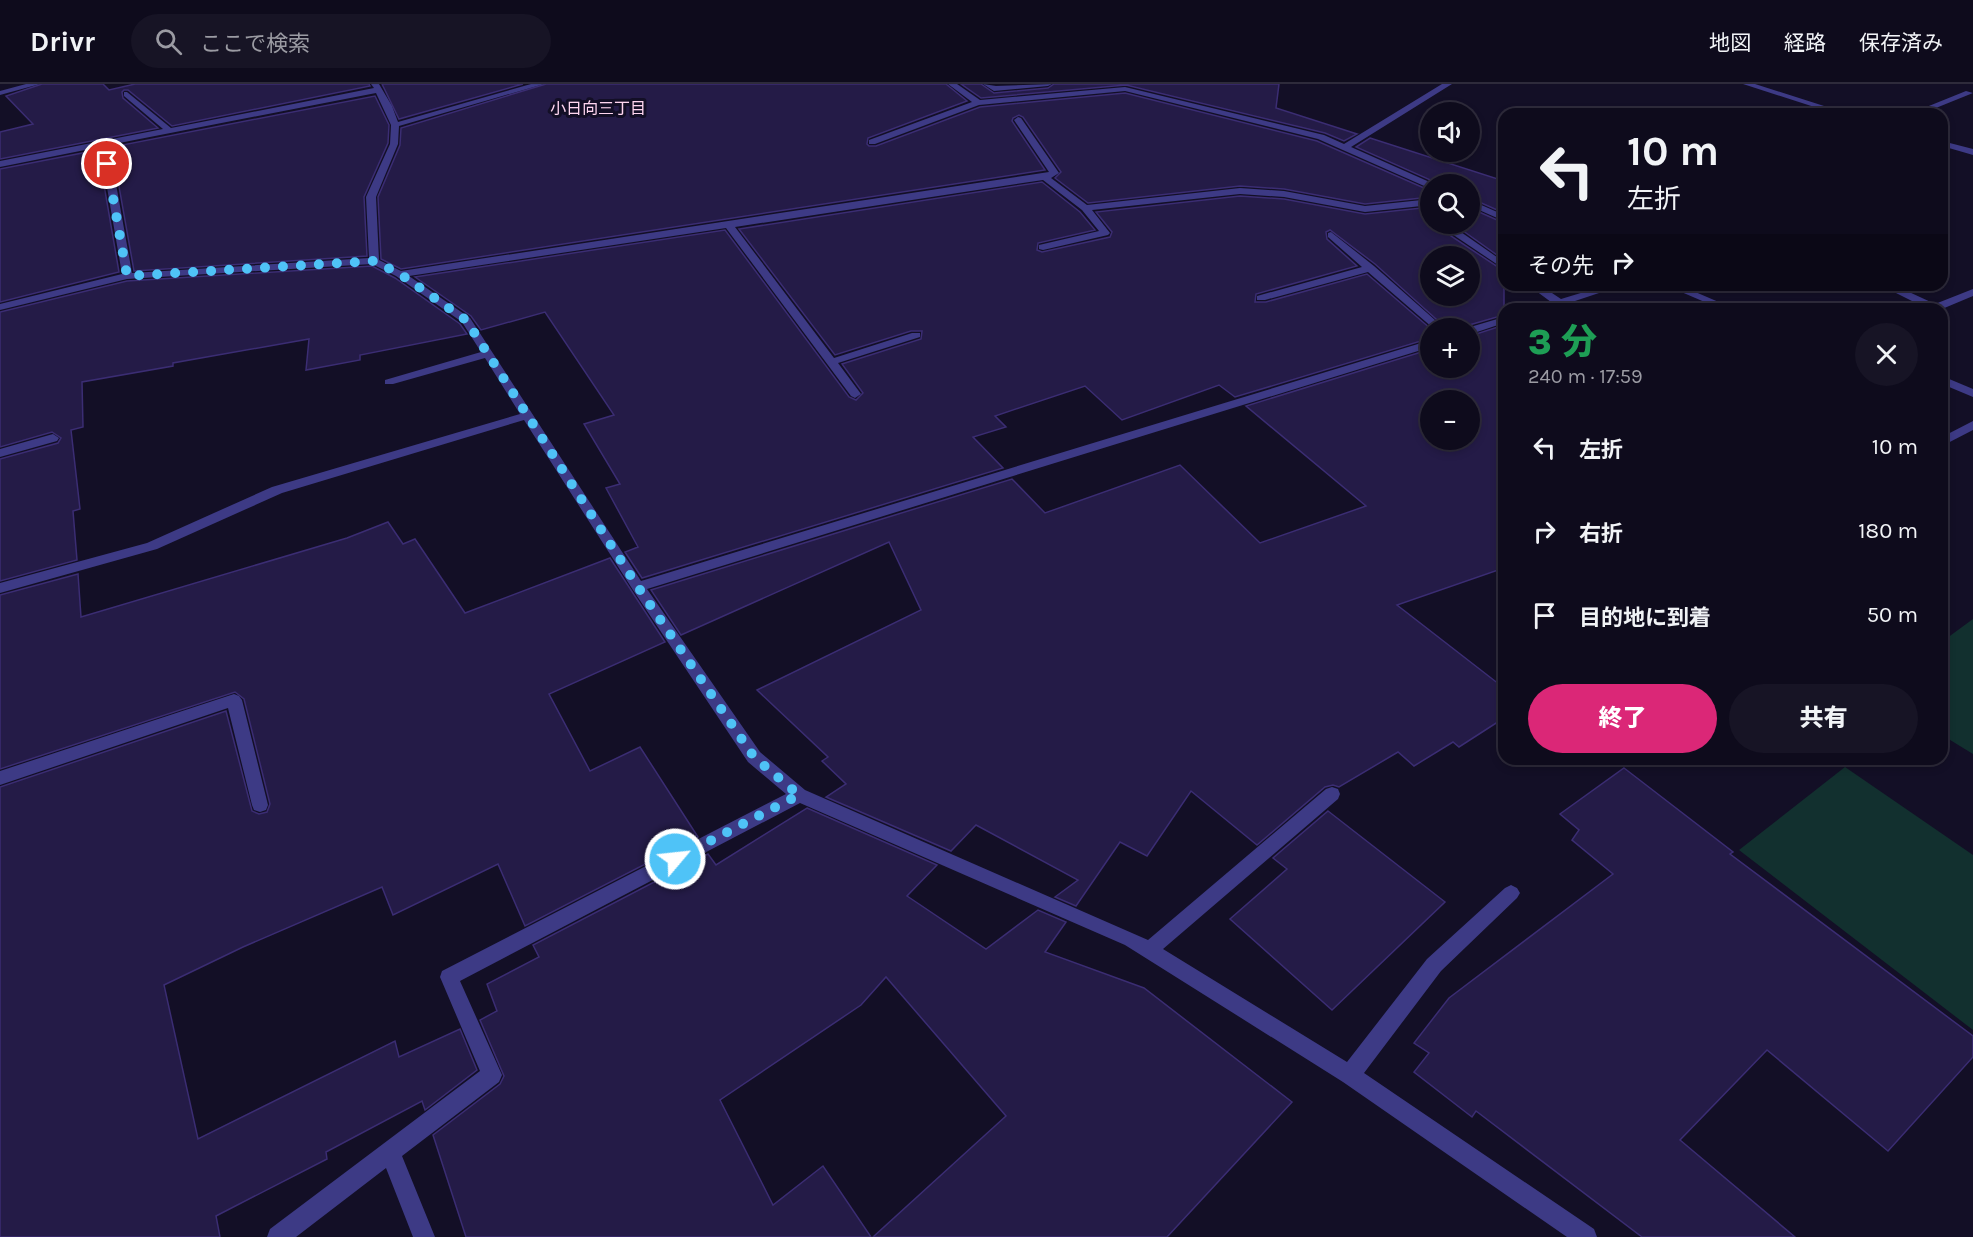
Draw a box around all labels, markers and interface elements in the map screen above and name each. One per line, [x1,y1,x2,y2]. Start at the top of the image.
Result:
search box [131,14,551,68]
text: Drivr [30,25,95,58]
icon: search [152,25,185,58]
text: ここで検索 [200,31,310,57]
text: 地図 [1709,31,1751,55]
text: 経路 [1784,31,1826,55]
text: 保存済み [1859,31,1943,55]
district label: 小日向三丁目 [550,99,646,118]
map controls [1420,102,1480,450]
button: sound [1420,102,1480,162]
text: 10 m [1627,126,1719,176]
icon: left [1528,132,1606,210]
pin [81,138,132,189]
icon: arrive [90,147,123,180]
button: search [1420,174,1480,234]
text: 左折 [1627,183,1681,215]
button: layers [1420,246,1480,306]
icon: right [1606,246,1639,279]
text: その先 [1528,253,1594,279]
button: + [1420,318,1480,378]
text: 3 分 [1528,321,1597,363]
button: close [1855,323,1918,386]
text: 240 m · 17:59 [1528,365,1643,388]
button: − [1420,390,1480,450]
icon: left [1528,431,1561,464]
text: 10 m [1872,434,1918,460]
text: 左折 [1579,437,1623,463]
icon: right [1528,515,1561,548]
text: 180 m [1858,518,1918,544]
text: 右折 [1579,521,1623,547]
icon: arrive [1528,599,1561,632]
text: 50 m [1867,602,1918,628]
text: 目的地に到着 [1579,605,1711,631]
button: 終了 [1528,684,1717,753]
button: 共有 [1729,684,1918,753]
position arrow [643,827,707,891]

